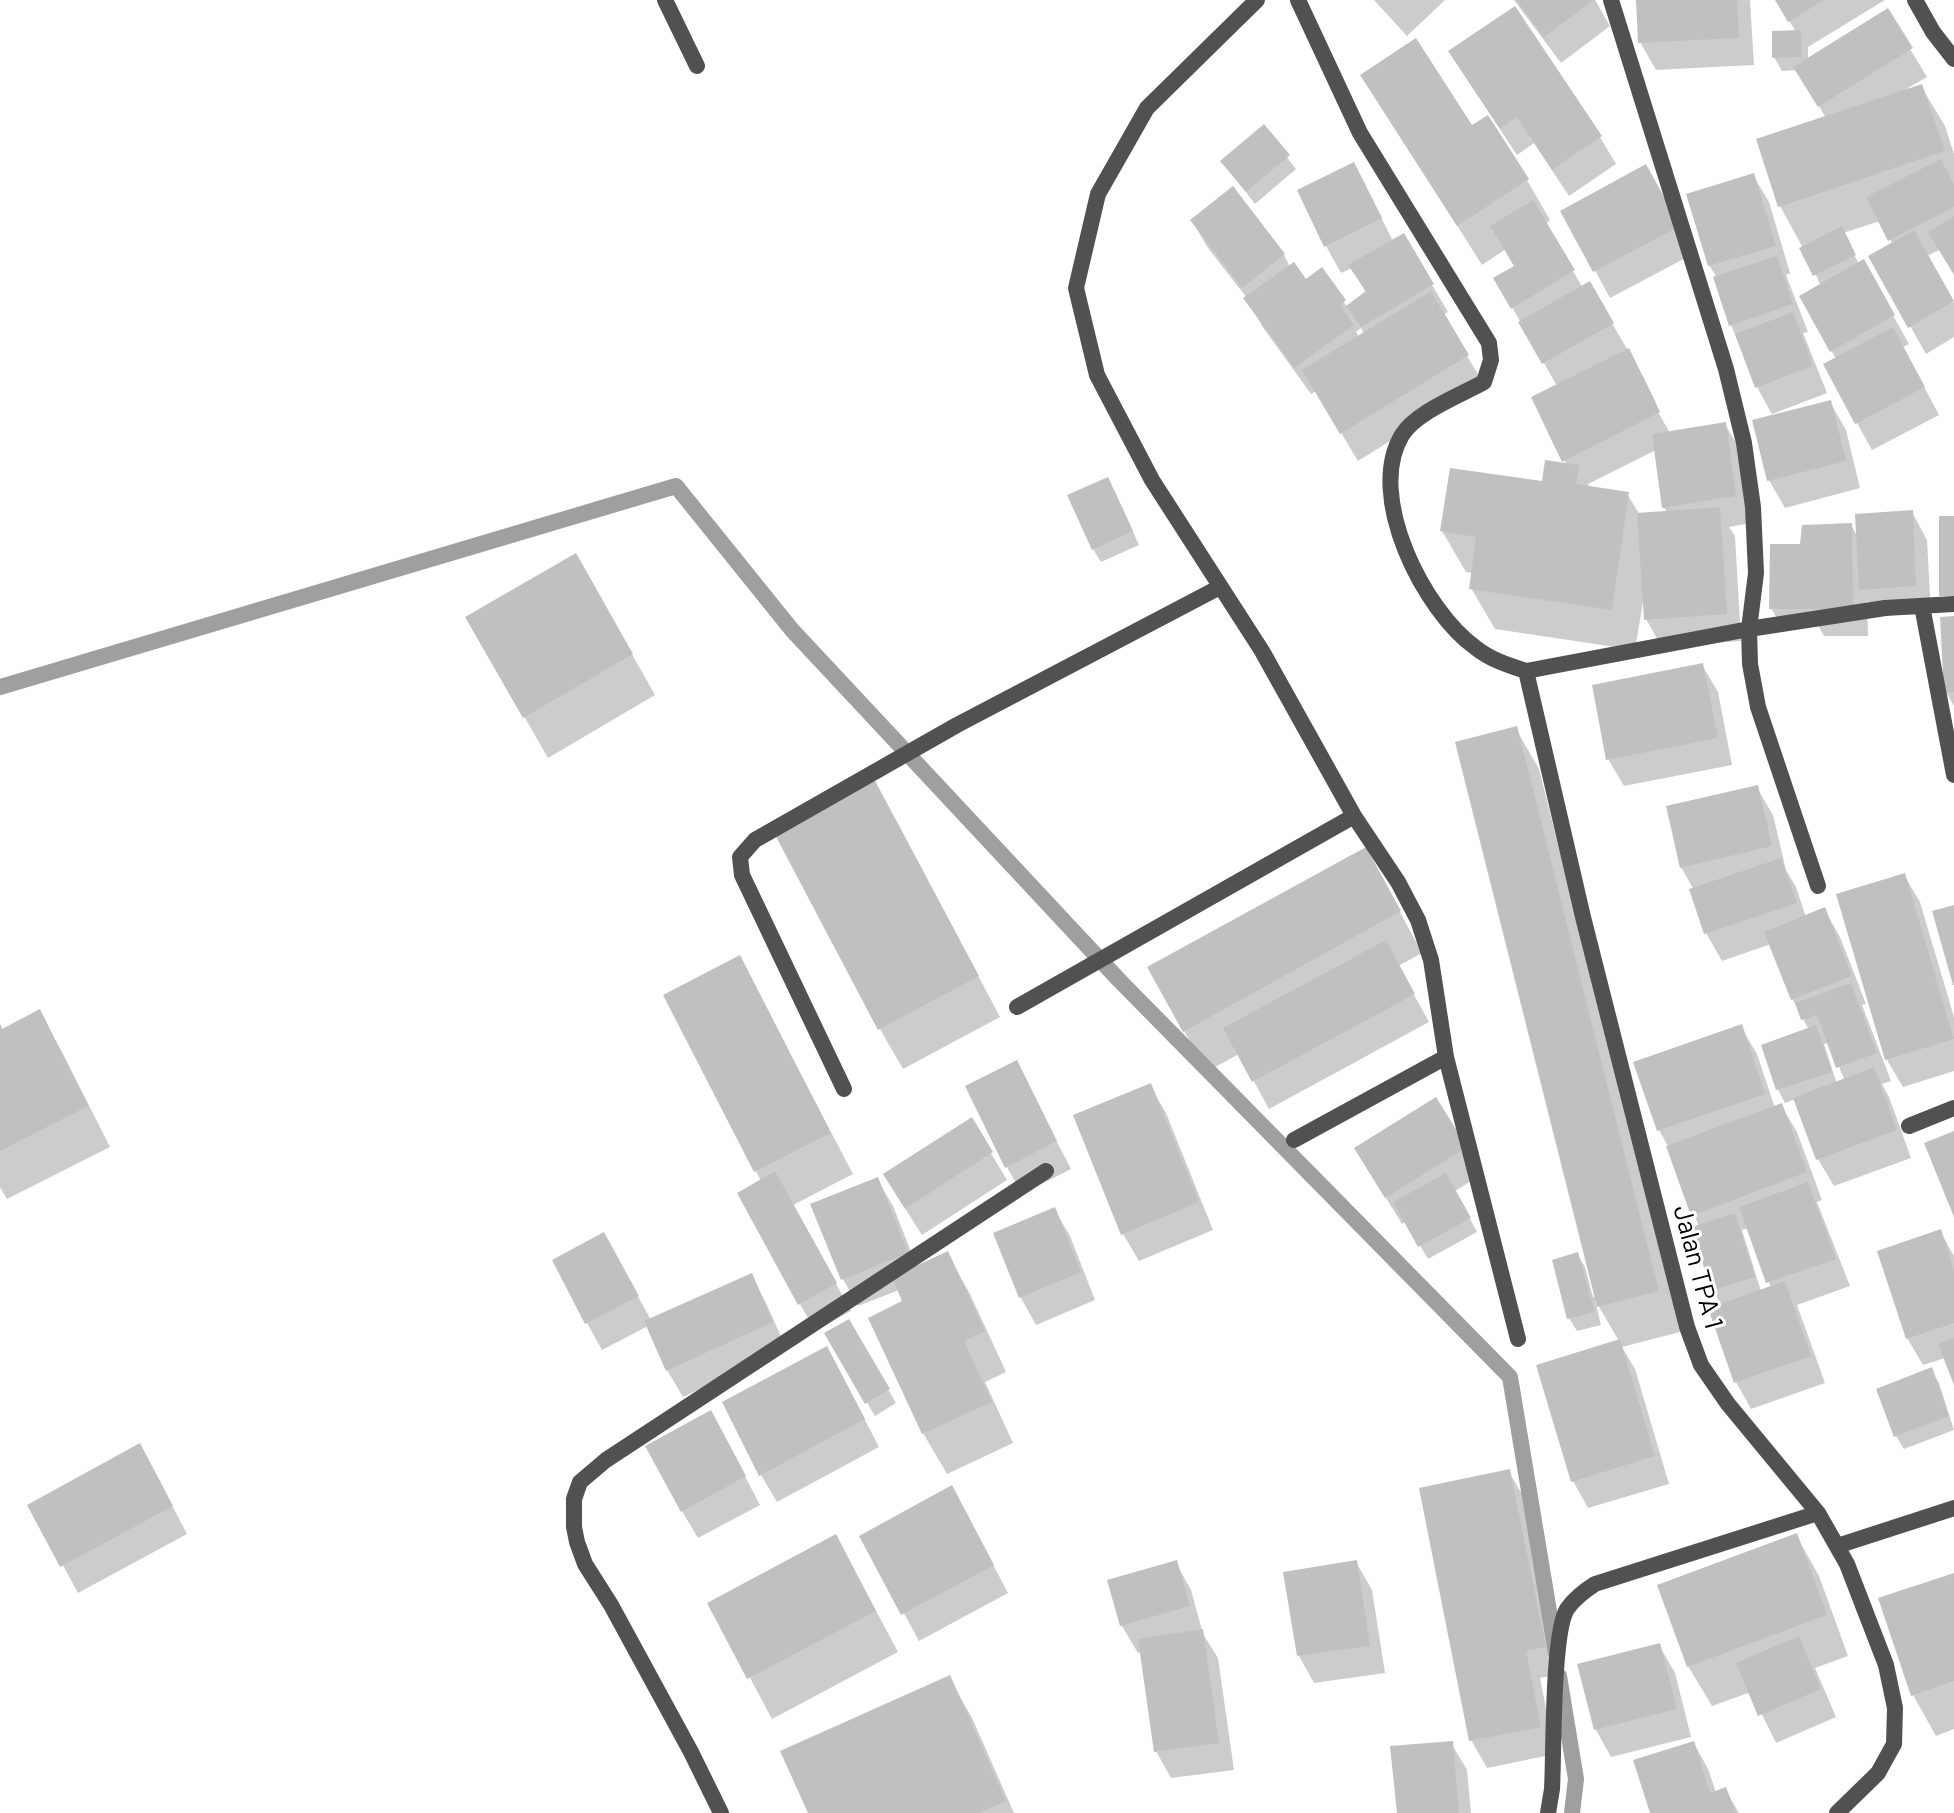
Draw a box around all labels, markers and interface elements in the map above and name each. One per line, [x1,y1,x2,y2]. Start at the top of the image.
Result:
street label: Jalan TPA 1 [1667,1202,1729,1332]

